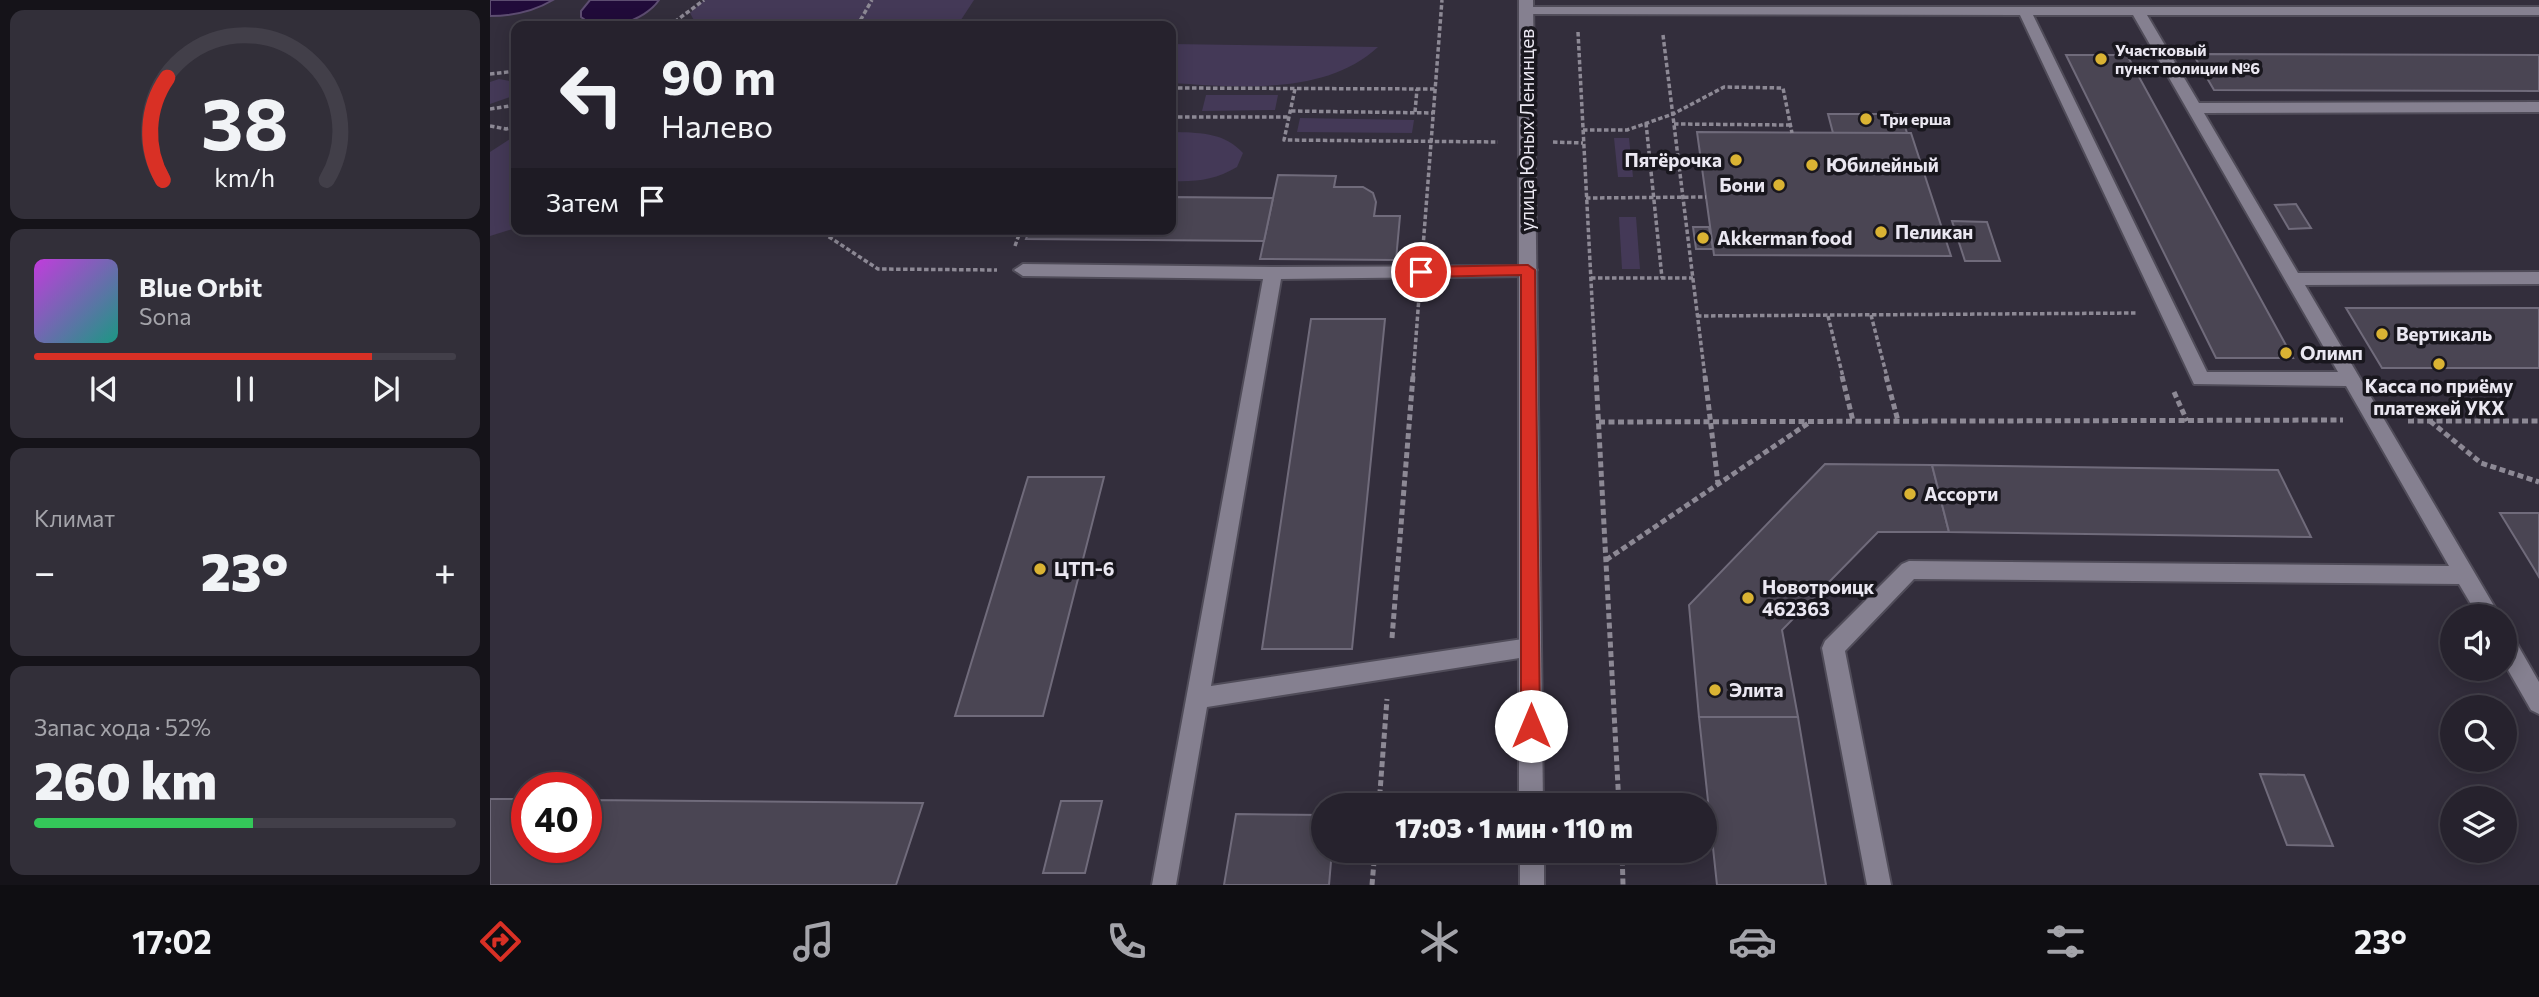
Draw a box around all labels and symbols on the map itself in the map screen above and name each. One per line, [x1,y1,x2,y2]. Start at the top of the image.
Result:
street label: улица Юных Ленинцев [1515,29,1538,231]
place label: Участковый пункт полиции №6 [2115,40,2260,77]
marker: Участковый пункт полиции №6 [2093,51,2109,67]
place label: Три ерша [1880,109,1951,128]
marker: Три ерша [1858,111,1874,127]
place label: Пятёрочка [1624,148,1722,171]
marker: Пятёрочка [1728,152,1744,168]
place label: Юбилейный [1826,153,1939,176]
marker: Юбилейный [1804,157,1820,173]
place label: Бони [1719,173,1765,196]
marker: Бони [1771,177,1787,193]
place label: Пеликан [1895,220,1973,243]
marker: Пеликан [1873,224,1889,240]
place label: Akkerman food [1717,226,1852,249]
marker: Akkerman food [1695,230,1711,246]
pin [1391,242,1451,302]
place label: Вертикаль [2396,322,2492,345]
marker: Вертикаль [2374,326,2390,342]
place label: Олимп [2300,341,2363,364]
marker: Олимп [2278,345,2294,361]
marker: Касса по приёму платежей УКХ [2431,356,2447,372]
place label: Касса по приёму платежей УКХ [2365,374,2514,419]
place label: Ассорти [1924,482,1998,505]
marker: Ассорти [1902,486,1918,502]
place label: ЦТП-6 [1054,557,1115,580]
marker: ЦТП-6 [1032,561,1048,577]
place label: Новотроицк 462363 [1762,575,1875,620]
marker: Новотроицк 462363 [1740,590,1756,606]
place label: Элита [1729,678,1783,701]
marker: Элита [1707,682,1723,698]
position arrow [1494,689,1568,763]
speed limit sign: 40 [511,772,602,863]

